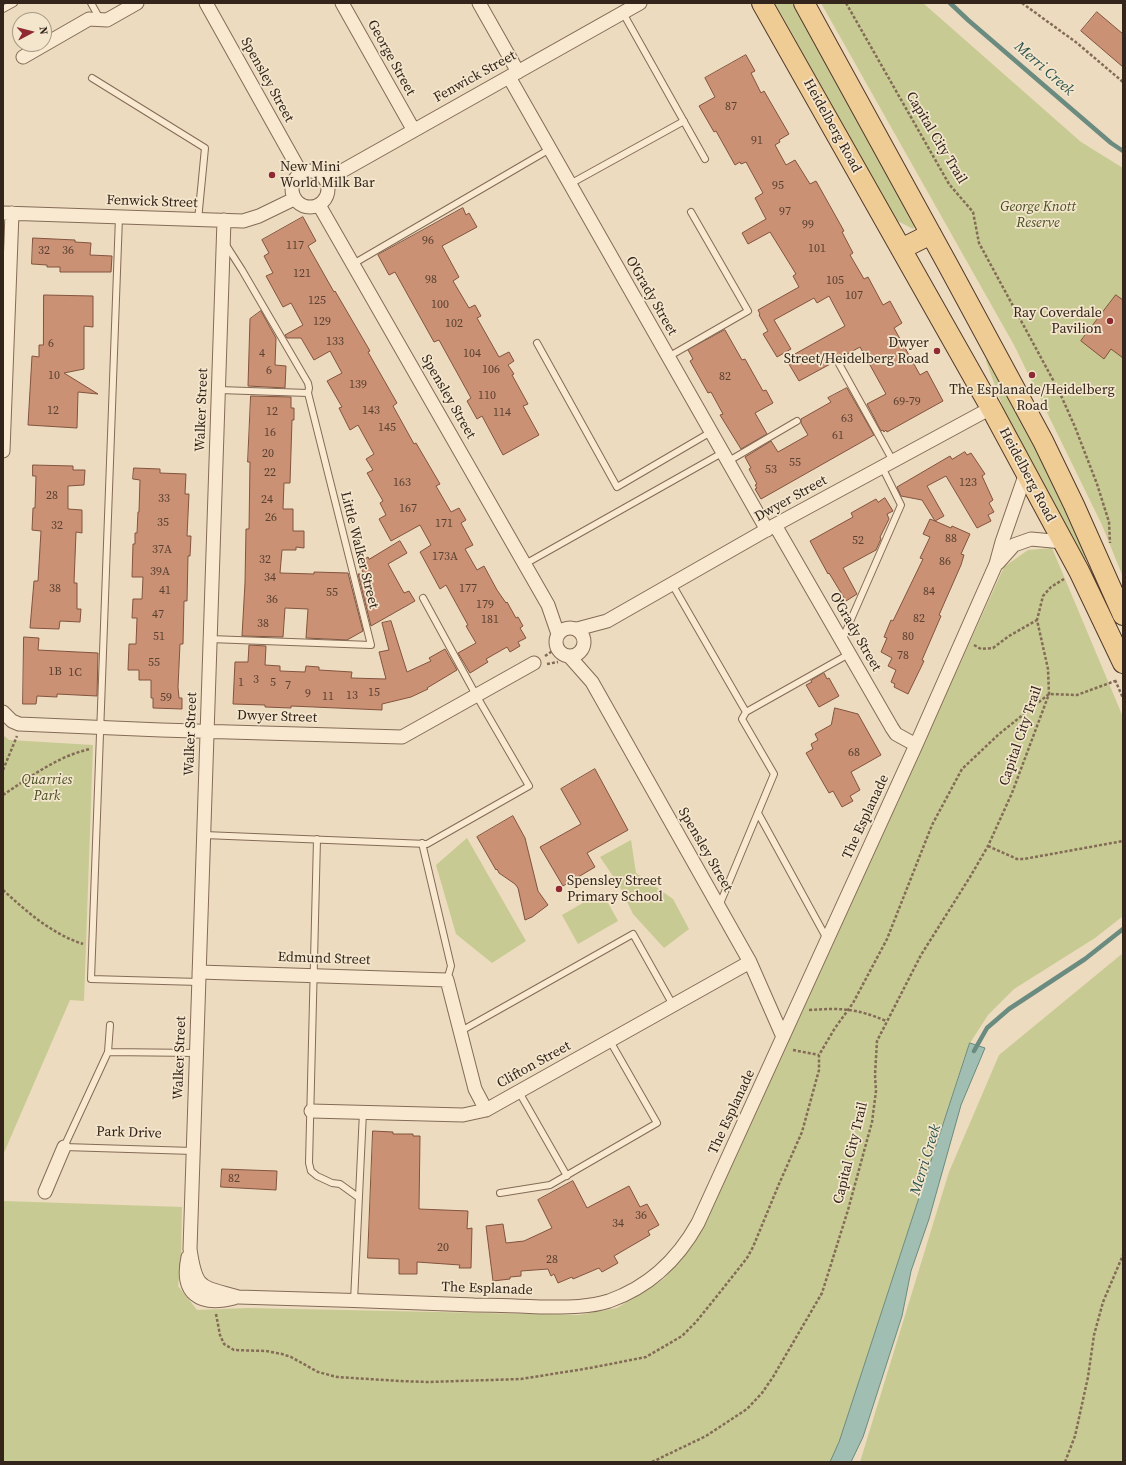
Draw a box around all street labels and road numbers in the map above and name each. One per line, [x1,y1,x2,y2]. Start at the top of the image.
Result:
street label: George Street [363,17,419,99]
street label: Spensley Street [237,35,297,125]
street label: Fenwick Street [431,47,519,107]
street label: Heidelberg Road [799,76,865,176]
street label: Capital City Trail [902,89,970,187]
street label: Fenwick Street [106,192,198,212]
street label: O'Grady Street [622,253,680,339]
street label: Spensley Street [417,352,479,442]
street label: Walker Street [192,368,212,452]
street label: Heidelberg Road [995,425,1059,525]
street label: Dwyer Street [752,472,830,526]
street label: Little Walker Street [336,490,382,610]
street label: O'Grady Street [826,589,884,675]
street label: Capital City Trail [996,684,1046,788]
street label: Walker Street [181,692,201,776]
street label: Dwyer Street [237,707,317,727]
street label: The Esplanade [839,772,893,862]
street label: Spensley Street [674,805,736,895]
street label: Edmund Street [277,949,371,969]
street label: Walker Street [170,1016,190,1100]
street label: Clifton Street [494,1038,574,1092]
street label: The Esplanade [705,1067,759,1157]
street label: Capital City Trail [830,1100,872,1206]
street label: Park Drive [96,1123,162,1143]
street label: The Esplanade [441,1279,533,1299]

